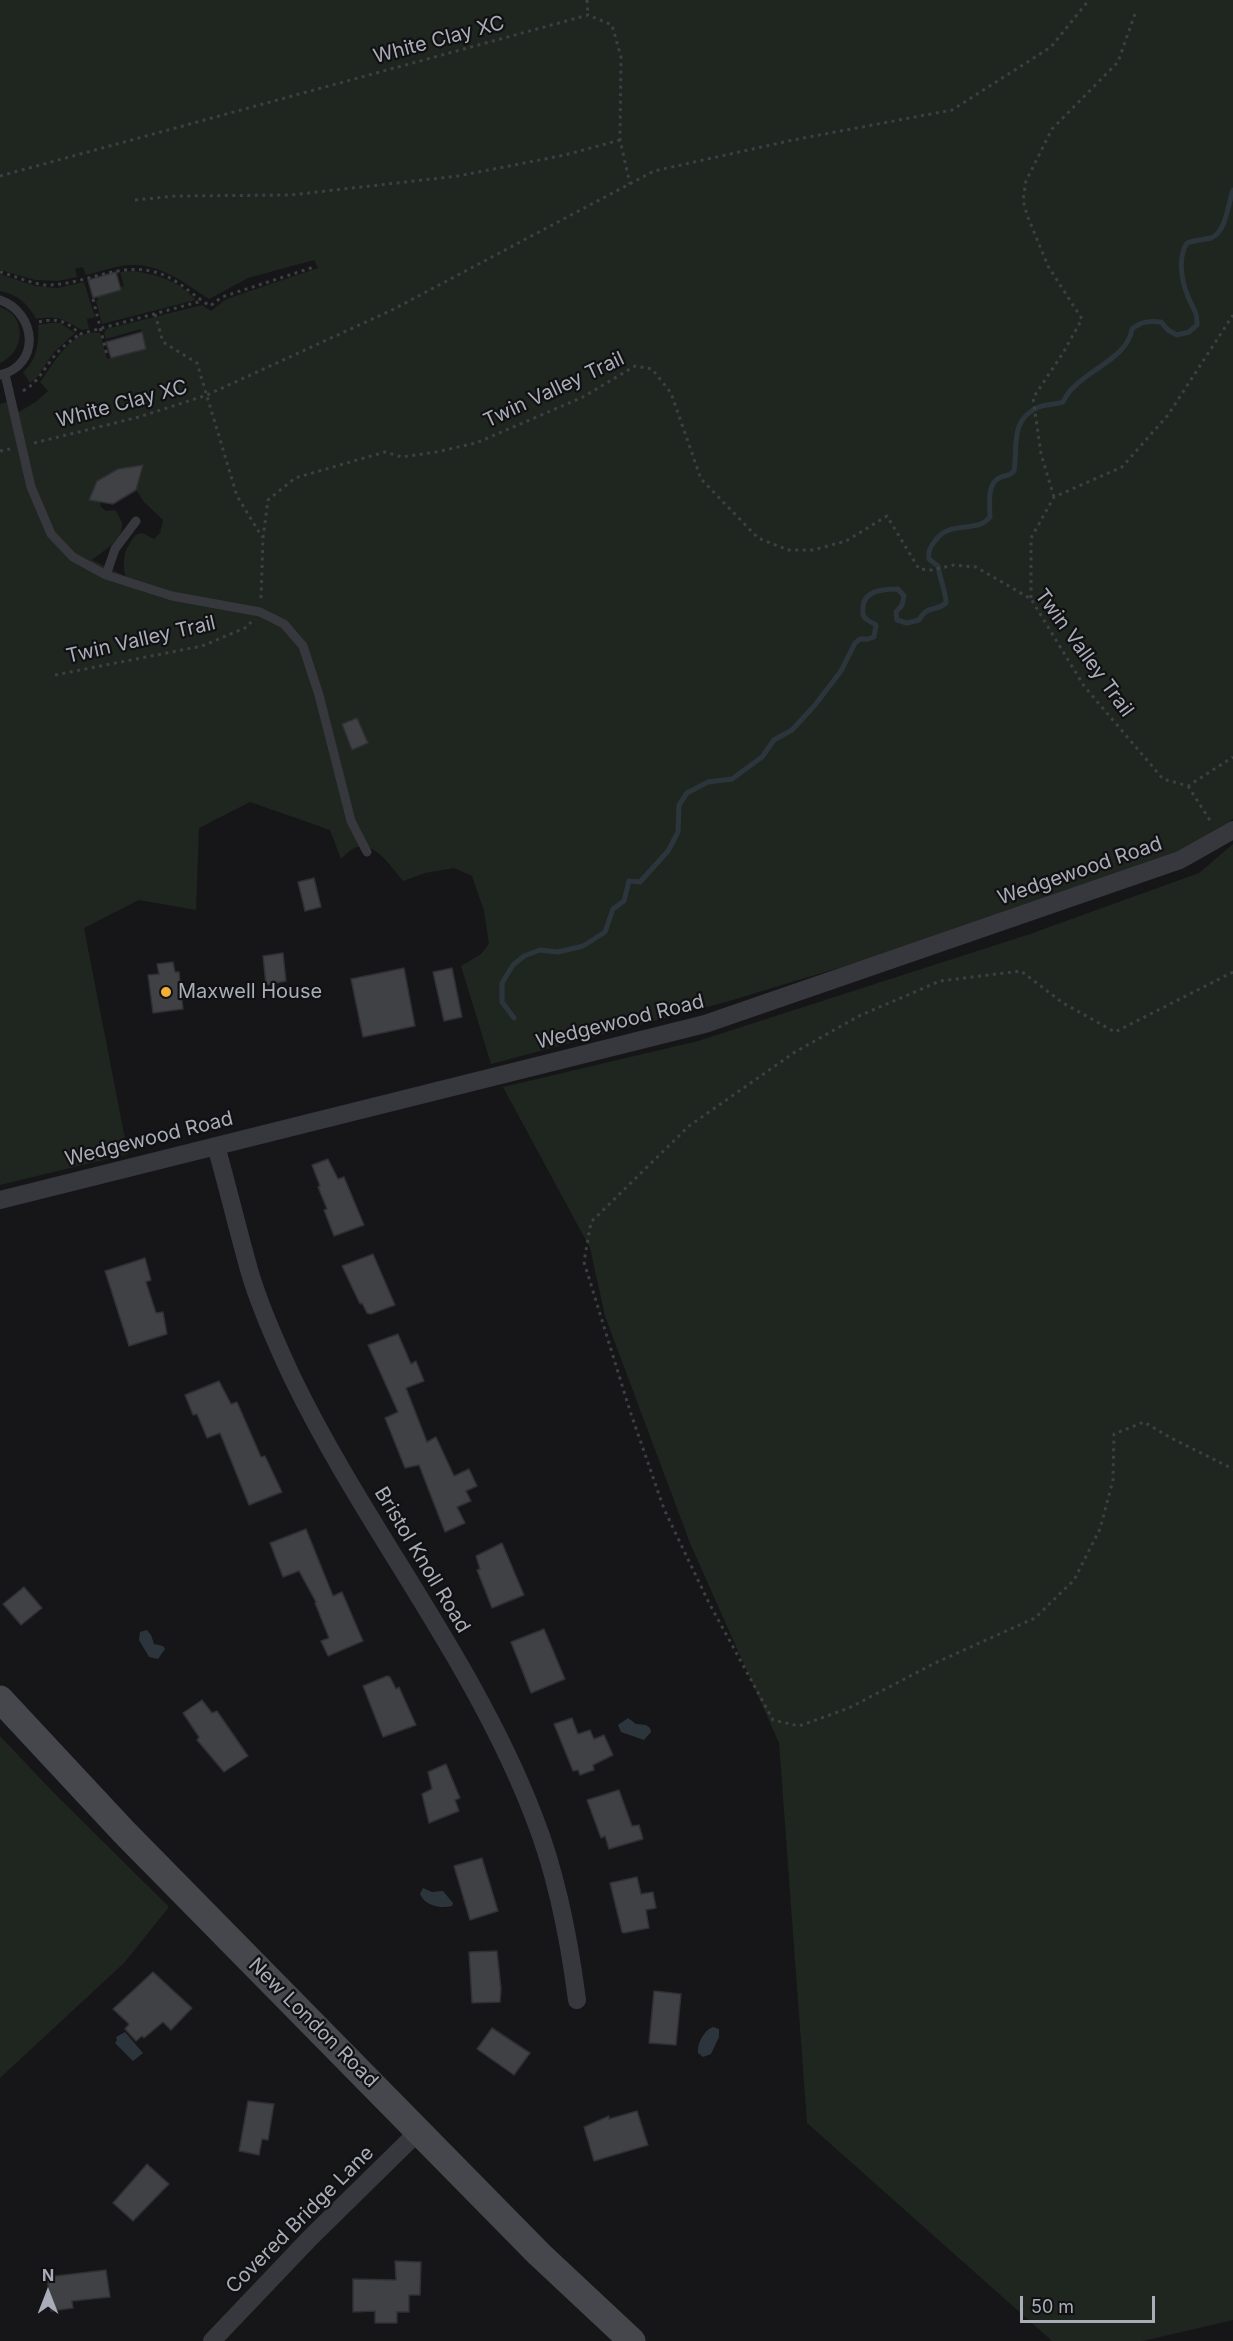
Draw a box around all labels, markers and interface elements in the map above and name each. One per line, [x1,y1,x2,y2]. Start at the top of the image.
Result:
street label: White Clay XC [371,11,507,69]
street label: Twin Valley Trail [480,347,628,433]
street label: White Clay XC [54,375,190,433]
street label: Twin Valley Trail [1030,584,1138,722]
street label: Twin Valley Trail [64,611,218,669]
street label: Wedgewood Road [995,832,1165,910]
place label: Maxwell House [178,980,322,1004]
marker: Maxwell House [159,985,173,999]
street label: Wedgewood Road [534,990,706,1054]
street label: Wedgewood Road [63,1107,235,1171]
street label: Bristol Knoll Road [369,1483,475,1637]
street label: New London Road [243,1953,383,2093]
street label: Covered Bridge Lane [221,2141,379,2299]
north arrow [18,2263,78,2323]
text: N [42,2265,54,2285]
scale bar [1023,2284,1158,2322]
text: 50 m [1031,2296,1074,2317]

